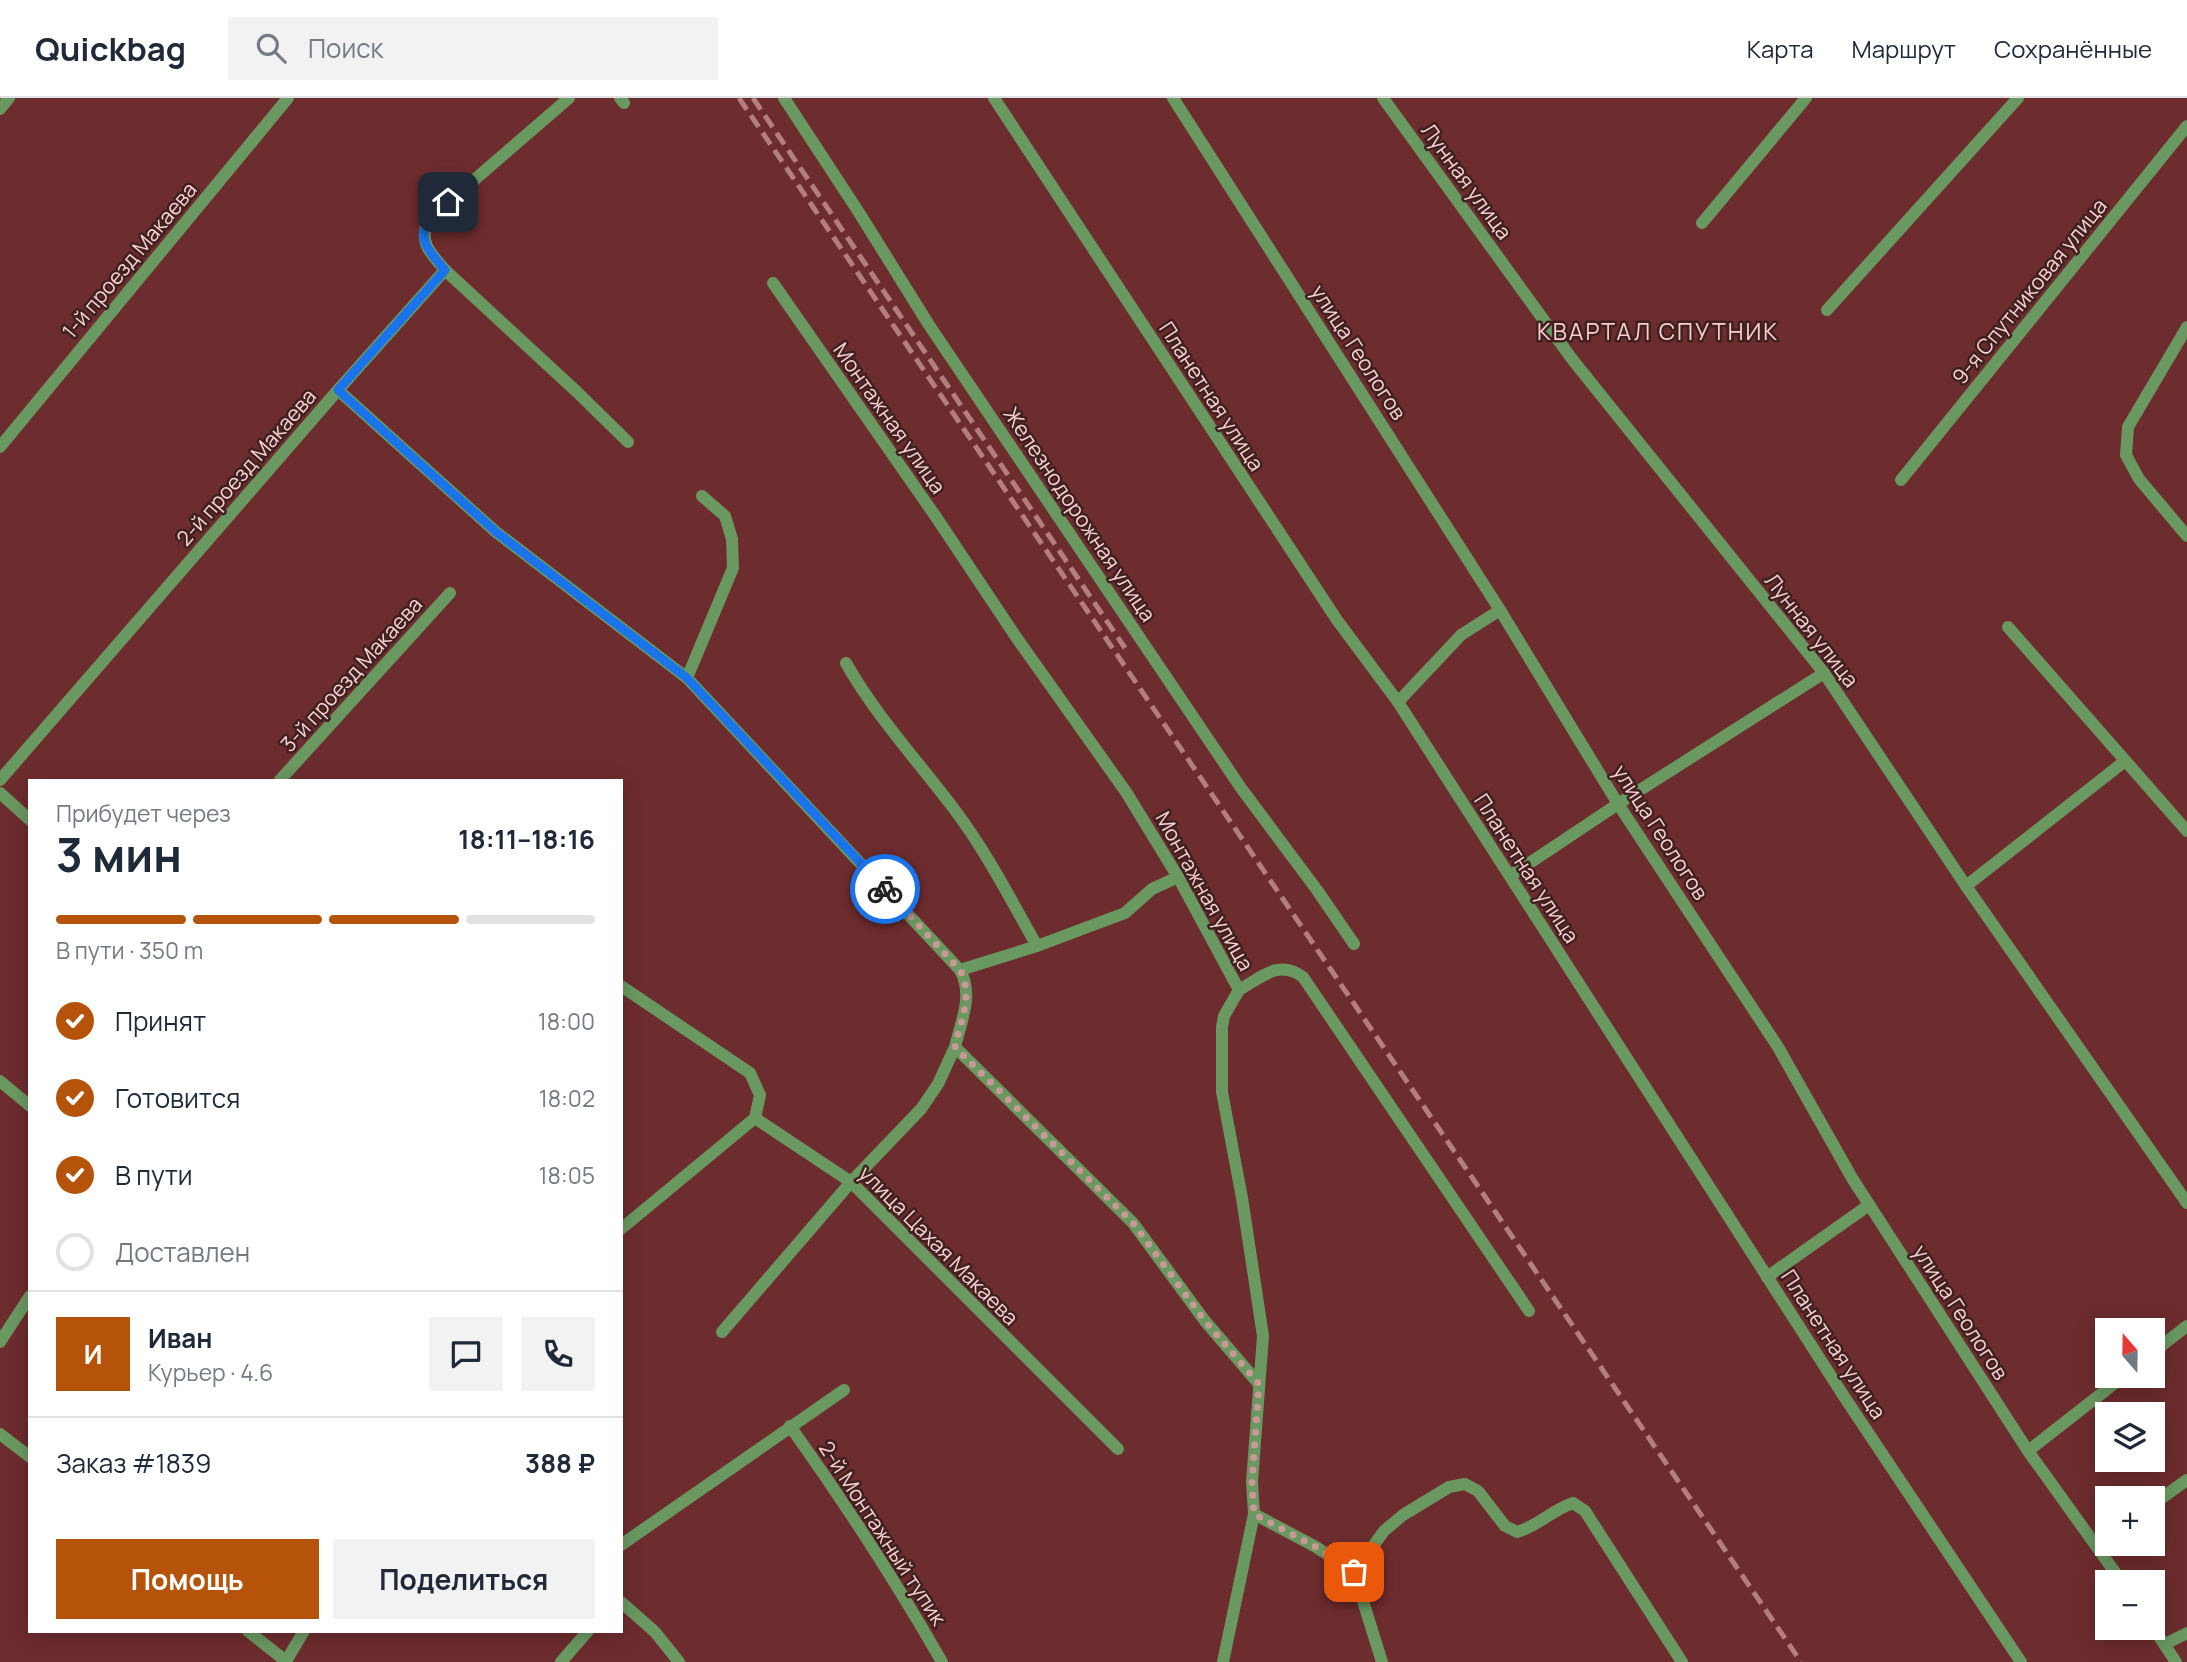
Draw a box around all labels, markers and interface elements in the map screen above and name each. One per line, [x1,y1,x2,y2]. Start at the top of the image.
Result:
search box [228,17,718,80]
text: Quickbag [35,26,186,71]
icon: search [252,29,290,67]
text: Поиск [308,30,384,66]
text: Карта [1747,32,1814,65]
text: Маршрут [1852,32,1956,65]
text: Сохранённые [1994,32,2152,65]
street label: Лунная улица [1415,117,1519,245]
pin [418,172,478,232]
street label: 1-й проезд Макаева [55,176,203,344]
icon: home [429,183,467,221]
street label: 9-я Спутниковая улица [1945,192,2113,390]
street label: улица Геологов [1305,279,1413,425]
district label: КВАРТАЛ СПУТНИК [1537,315,1779,347]
street label: Планетная улица [1153,316,1271,476]
street label: Монтажная улица [827,337,953,499]
street label: 2-й проезд Макаева [170,382,322,552]
street label: Железнодорожная улица [998,401,1162,627]
street label: Лунная улица [1759,567,1865,693]
street label: 3-й проезд Макаева [274,591,428,757]
street label: улица Геологов [1607,759,1715,905]
street label: Планетная улица [1468,788,1586,948]
text: Прибудет через [56,797,231,829]
street label: Монтажная улица [1150,806,1260,976]
text: 18:11–18:16 [458,821,595,857]
text: 3 мин [56,823,182,886]
courier [850,854,920,924]
icon: bike [866,870,904,908]
text: В пути · 350 m [56,934,203,966]
icon: check [56,1002,94,1040]
text: Принят [115,1003,206,1039]
text: 18:00 [538,1005,595,1037]
icon: check [56,1079,94,1117]
text: Готовится [115,1080,240,1116]
text: 18:02 [539,1082,595,1114]
icon: check [56,1156,94,1194]
text: В пути [115,1157,193,1193]
text: 18:05 [538,1159,595,1191]
street label: улица Цахая Макаева [853,1159,1025,1331]
text: Доставлен [115,1234,250,1270]
street label: улица Геологов [1907,1239,2015,1385]
street label: Планетная улица [1775,1264,1893,1424]
button: chat [429,1317,503,1391]
button: phone [521,1317,595,1391]
north arrow [2095,1318,2165,1388]
map controls [2095,1318,2165,1640]
text: Иван [148,1320,212,1356]
text: И [84,1336,102,1372]
text: Курьер · 4.6 [148,1356,273,1388]
button: layers [2095,1402,2165,1472]
street label: 2-й Монтажный тупик [813,1435,953,1631]
text: Заказ #1839 [56,1445,211,1481]
text: 388 ₽ [525,1445,595,1481]
button: + [2095,1486,2165,1556]
button: Помощь [56,1539,319,1619]
button: Поделиться [333,1539,595,1619]
pin [1324,1542,1384,1602]
icon: bag [1335,1553,1373,1591]
button: − [2095,1570,2165,1640]

